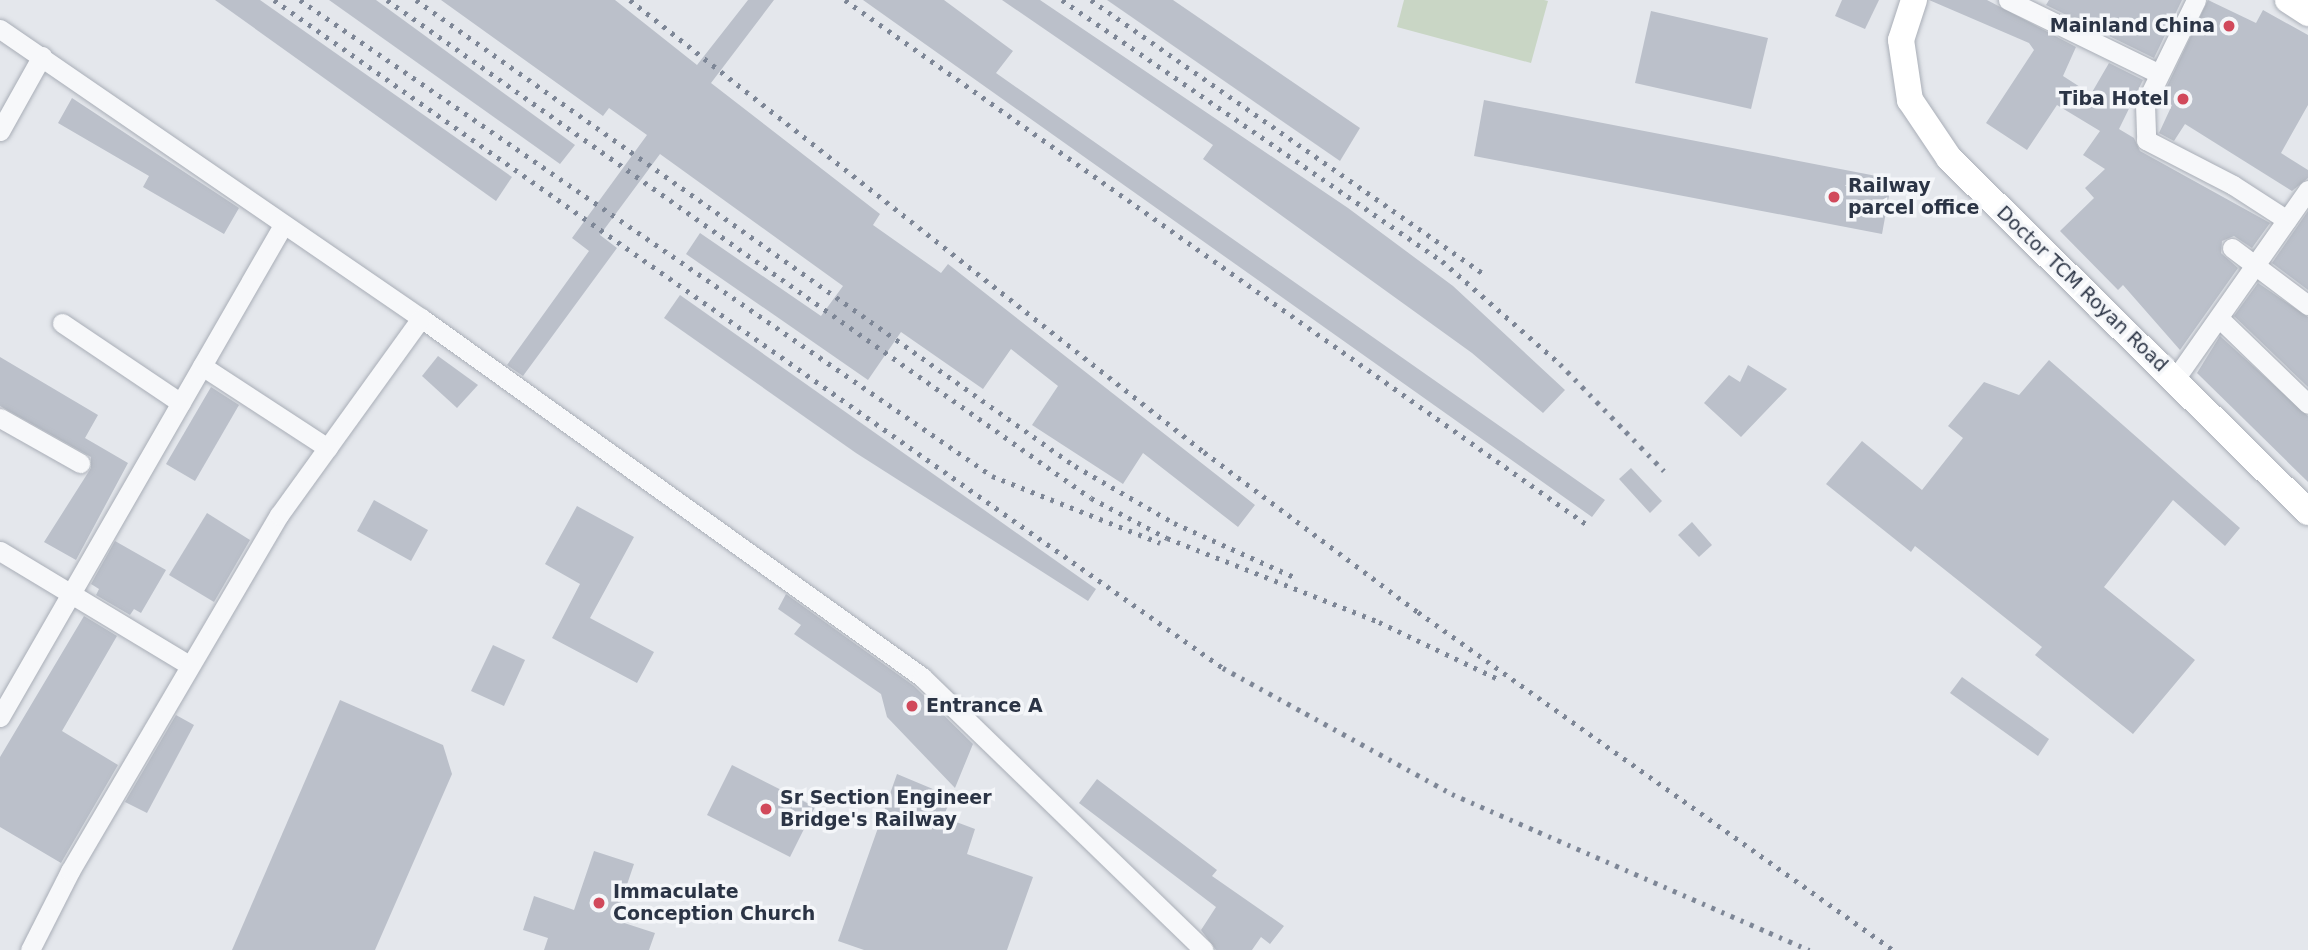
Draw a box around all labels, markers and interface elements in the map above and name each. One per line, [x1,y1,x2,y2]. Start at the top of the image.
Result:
place label: Mainland China [2050,15,2215,37]
marker: Mainland China [2221,18,2237,34]
place label: Tiba Hotel [2059,88,2169,110]
marker: Tiba Hotel [2175,91,2191,107]
place label: Railway parcel office [1848,175,1979,219]
marker: Railway parcel office [1826,189,1842,205]
street label: Doctor TCM Royan Road [1992,201,2172,377]
place label: Entrance A [926,695,1043,717]
marker: Entrance A [904,698,920,714]
place label: Sr Section Engineer Bridge's Railway [780,787,992,831]
marker: Sr Section Engineer Bridge's Railway [758,801,774,817]
place label: Immaculate Conception Church [613,881,815,925]
marker: Immaculate Conception Church [591,895,607,911]

